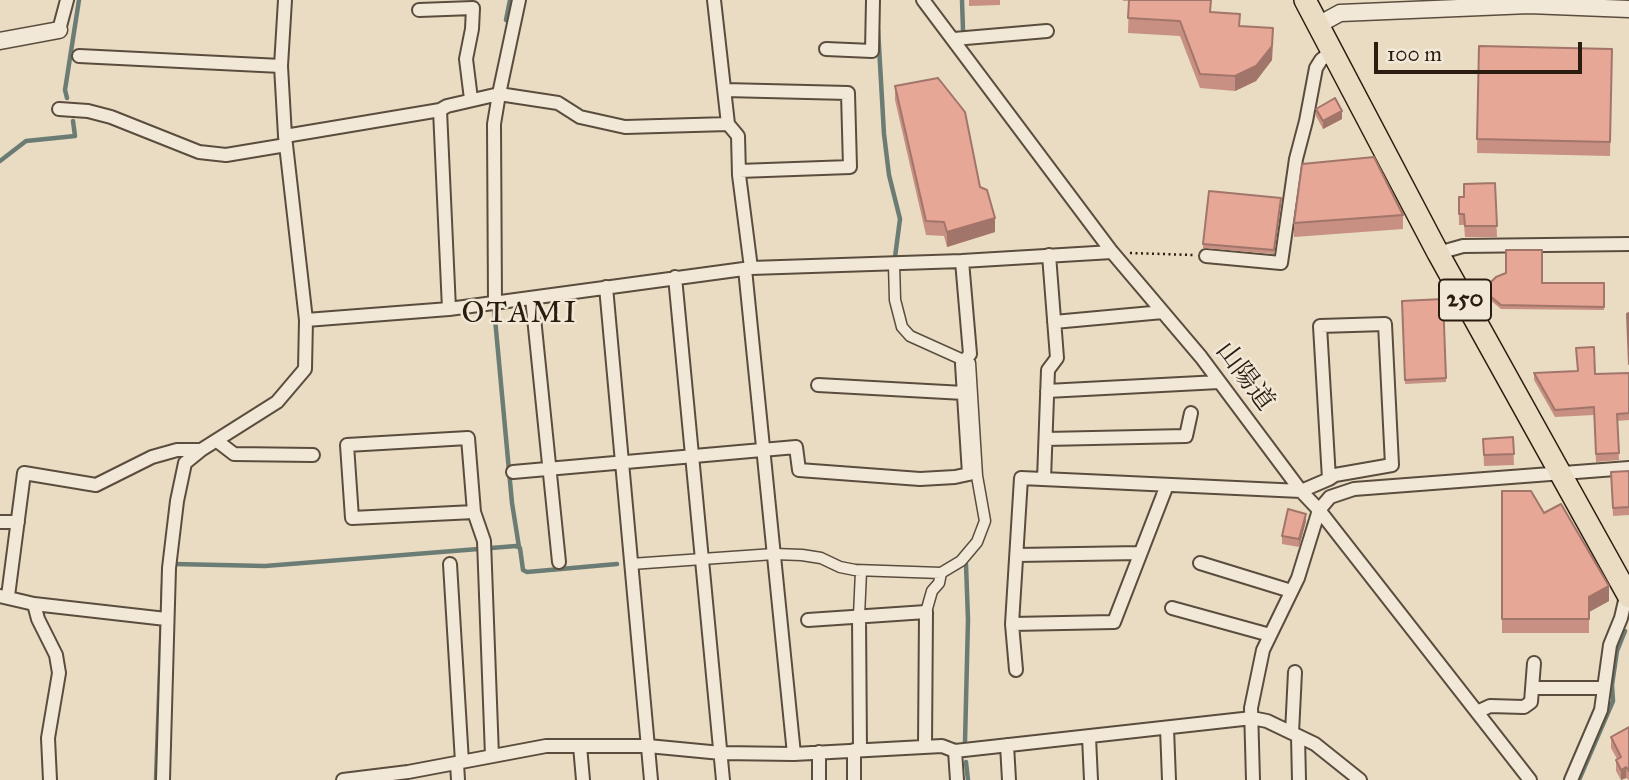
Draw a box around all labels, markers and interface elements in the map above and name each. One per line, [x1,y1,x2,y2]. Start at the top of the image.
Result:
scale bar [1377,28,1585,72]
text: 100 m [1387,41,1442,67]
road number: 250 [1439,279,1491,320]
district label: OTAMI [462,297,578,333]
street label: 山陽道 [1208,336,1280,418]

